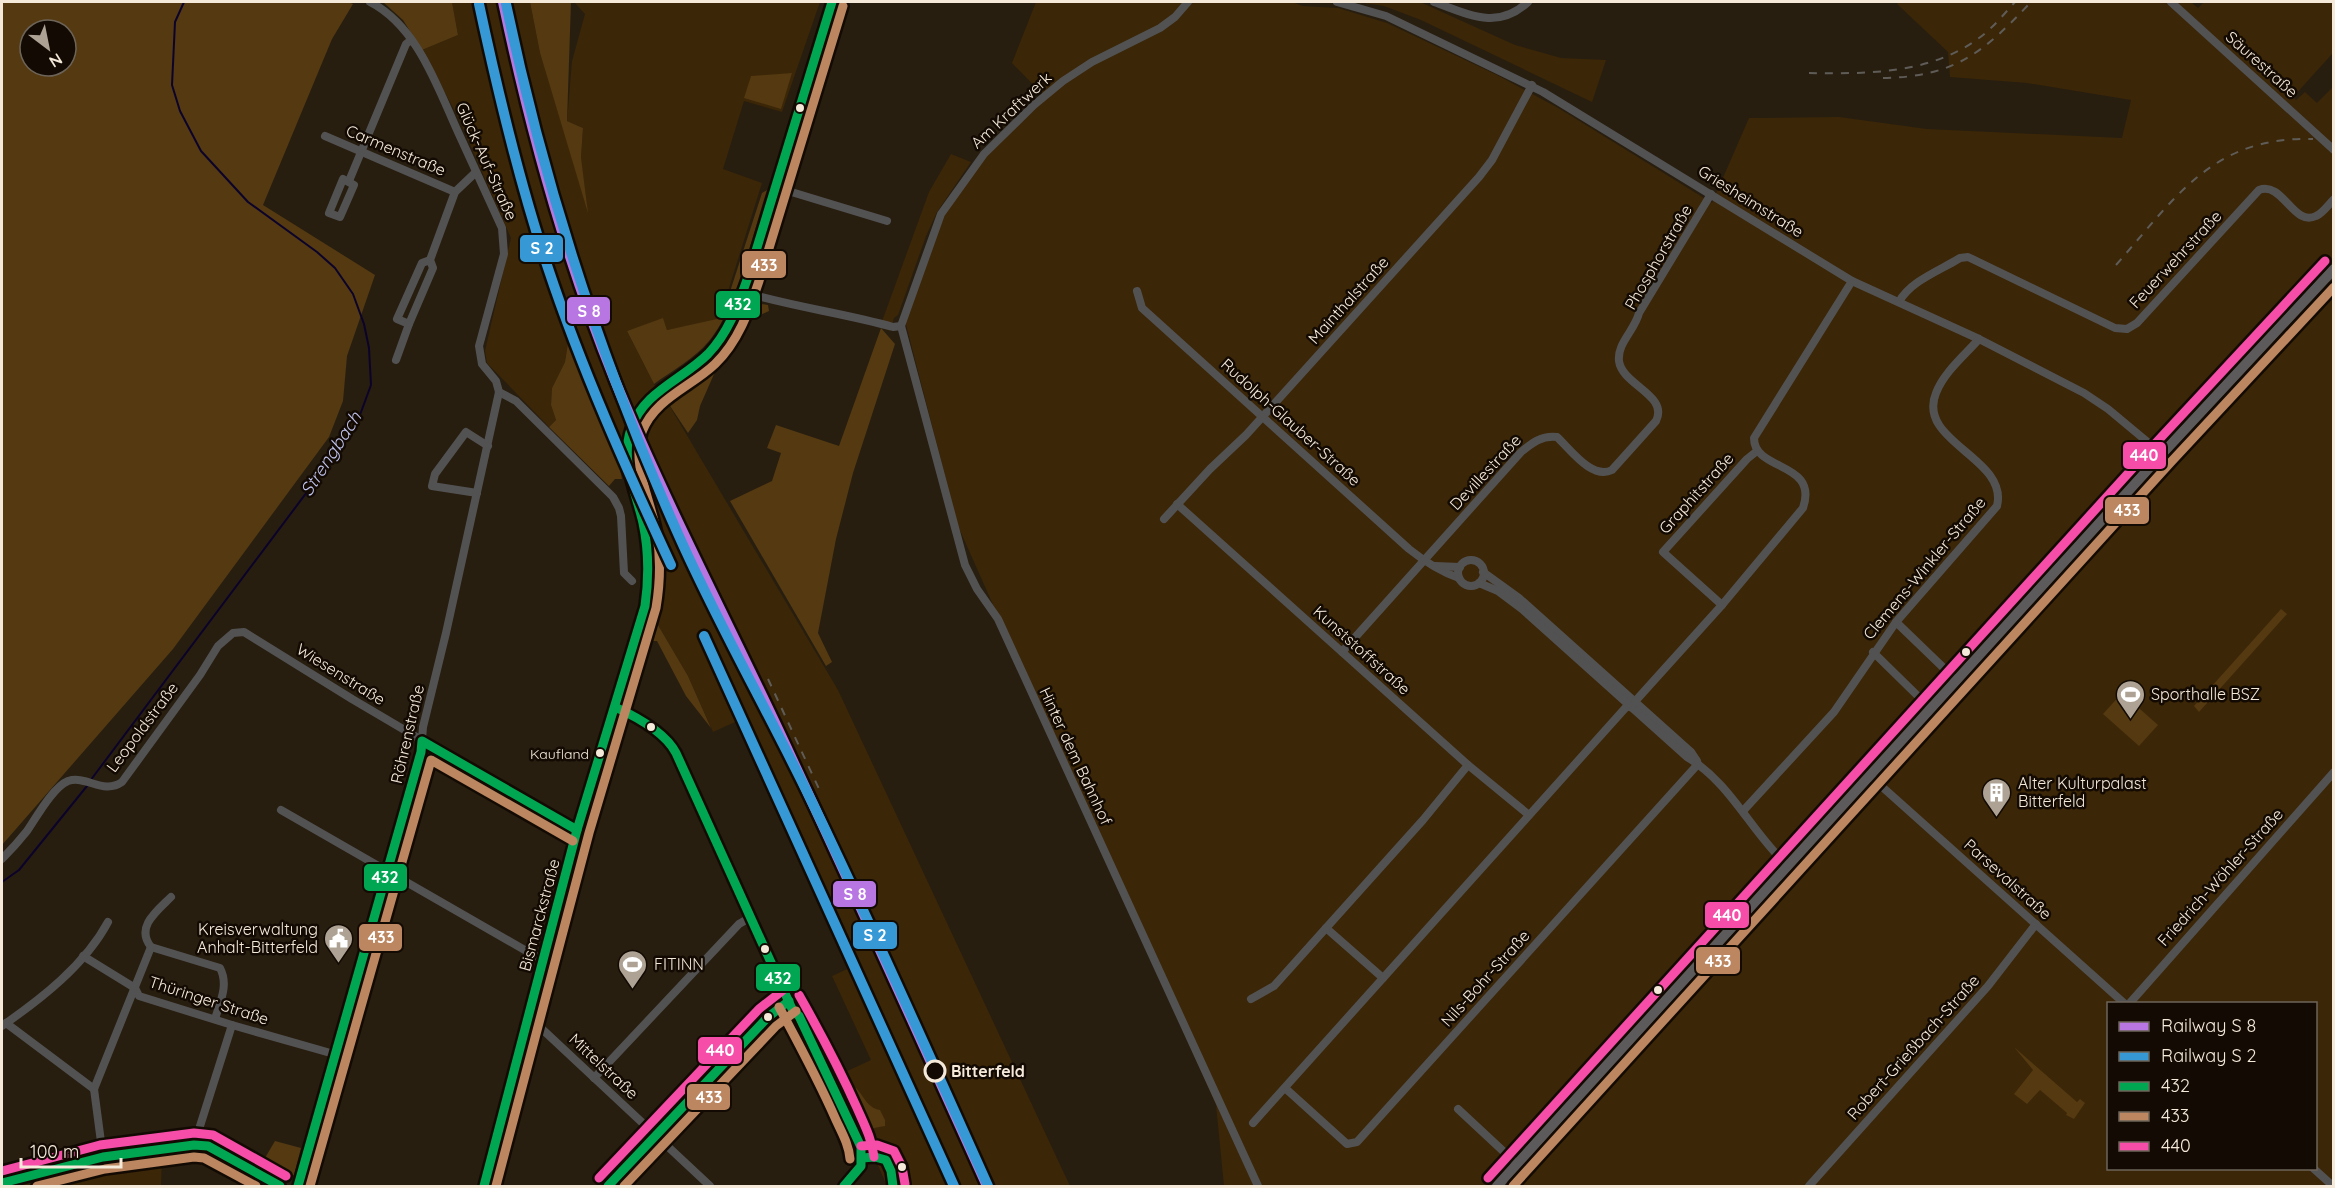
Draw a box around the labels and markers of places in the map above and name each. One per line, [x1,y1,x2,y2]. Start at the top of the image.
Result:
unlabelled marker [794,102,806,114]
unlabelled marker [1960,646,1972,658]
sports icon: Sporthalle BSZ [2114,678,2146,720]
place label: Sporthalle BSZ [2151,684,2260,704]
unlabelled marker [645,721,657,733]
place label: Kaufland [530,745,589,763]
marker: Kaufland [594,747,606,759]
place label: Alter Kulturpalast Bitterfeld [2018,773,2147,811]
building icon: Alter Kulturpalast Bitterfeld [1981,776,2013,818]
place label: Kreisverwaltung Anhalt-Bitterfeld [197,919,318,957]
public building icon: Kreisverwaltung Anhalt-Bitterfeld [323,922,355,964]
unlabelled marker [759,943,771,955]
sports icon: FITINN [617,948,649,990]
place label: FITINN [654,954,704,974]
unlabelled marker [1652,984,1664,996]
unlabelled marker [762,1011,774,1023]
marker: Bitterfeld [924,1060,946,1082]
place label: Bitterfeld [951,1061,1025,1081]
unlabelled marker [896,1161,908,1173]

